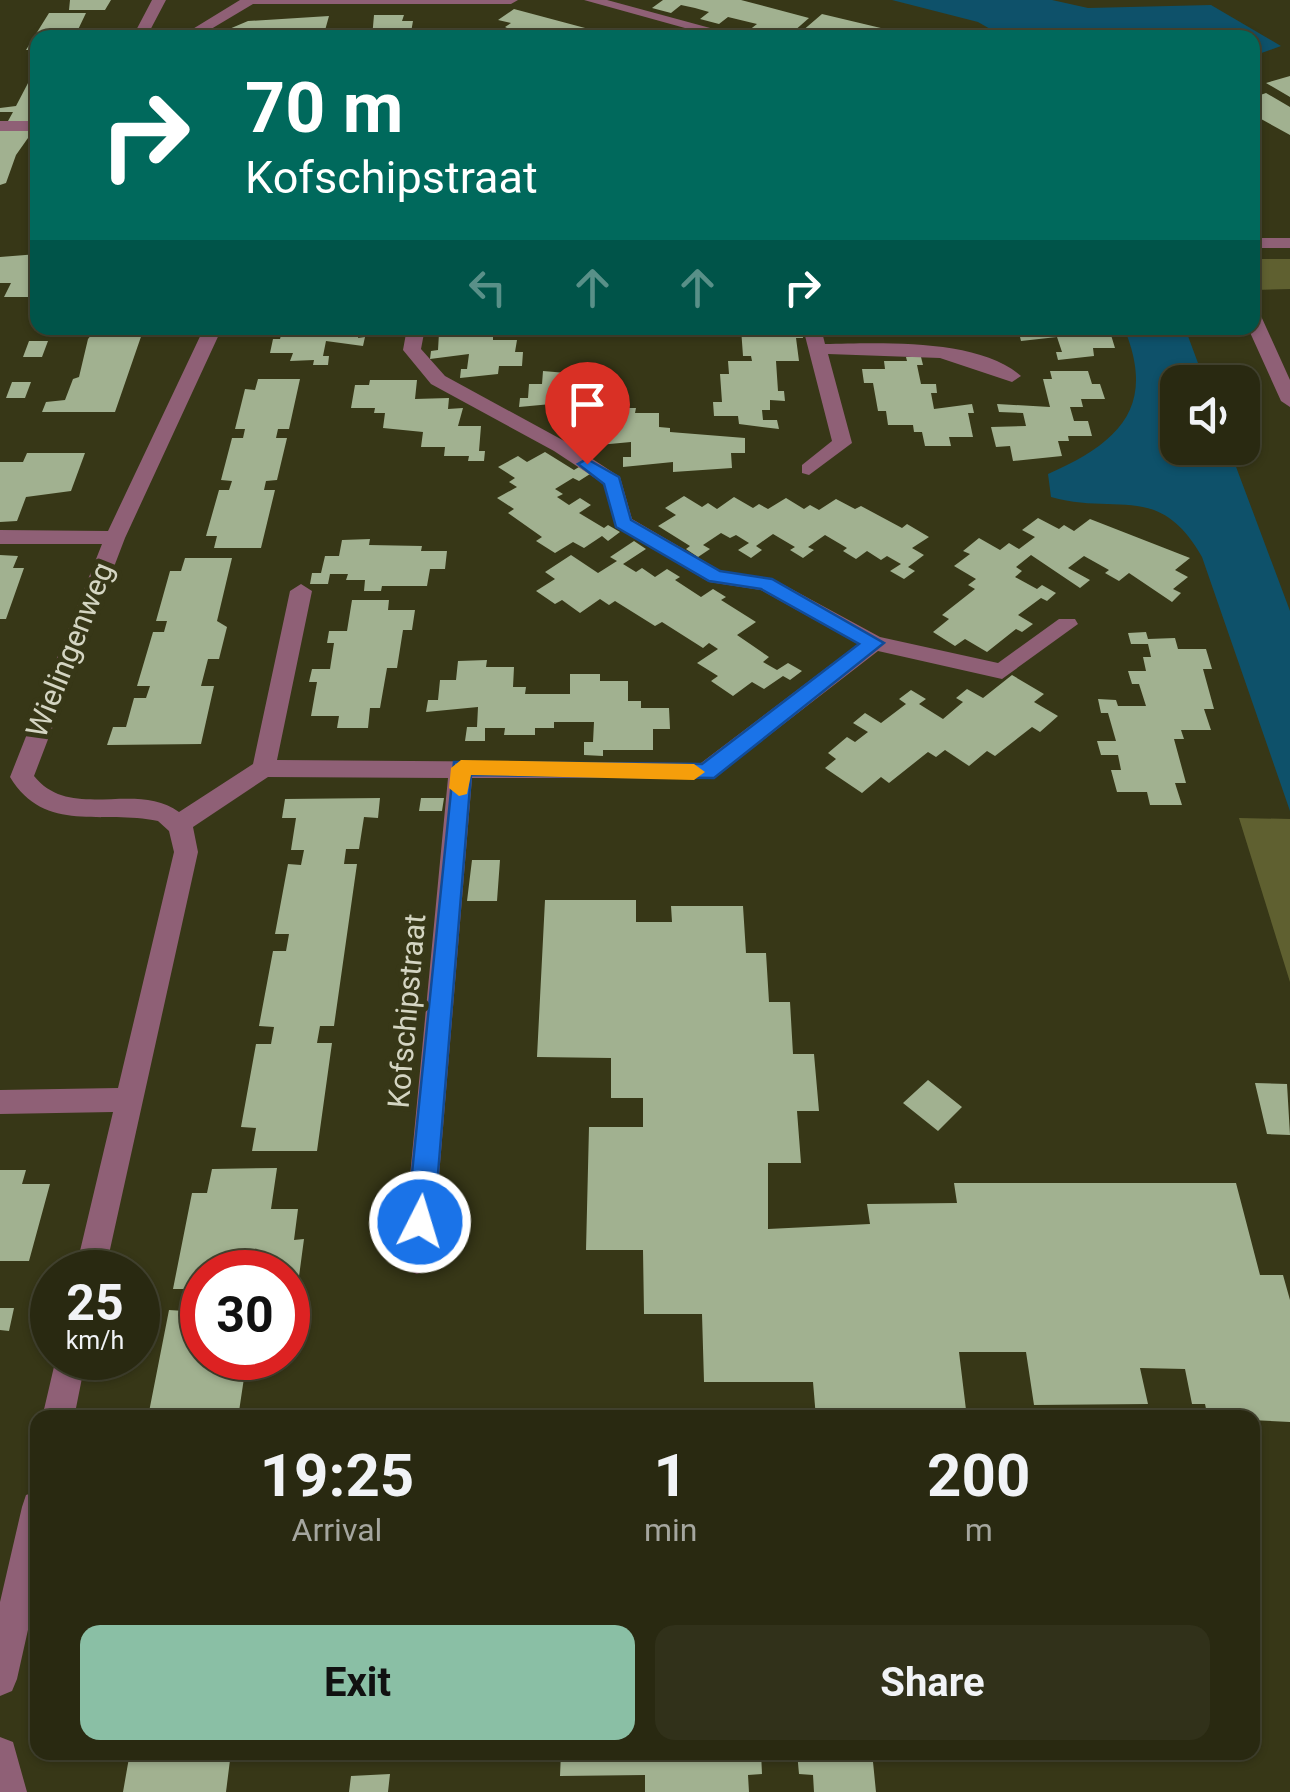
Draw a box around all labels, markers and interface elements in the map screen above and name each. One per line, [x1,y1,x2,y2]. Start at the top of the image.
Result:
text: 70 m [245,67,403,149]
icon: right [80,70,210,200]
text: Kofschipstraat [245,151,538,204]
icon: left [460,260,515,315]
icon: ahead [565,260,620,315]
icon: ahead [670,260,725,315]
icon: right [775,260,830,315]
pin [545,362,630,465]
map controls [1160,365,1260,465]
button: sound [1160,365,1260,465]
icon: arrive [560,377,615,432]
street label: Wielingenweg [19,557,121,742]
street label: Kofschipstraat [381,912,432,1110]
position arrow [368,1170,472,1274]
speed limit sign: 30 [180,1250,310,1380]
text: 25 [66,1274,124,1332]
text: km/h [66,1326,124,1355]
text: 19:25 [260,1440,414,1511]
text: 1 [653,1440,688,1511]
text: 200 [927,1440,1030,1511]
text: Arrival [292,1511,382,1549]
text: min [644,1511,697,1549]
text: m [965,1511,993,1549]
button: Exit [80,1625,635,1740]
button: Share [655,1625,1210,1740]

